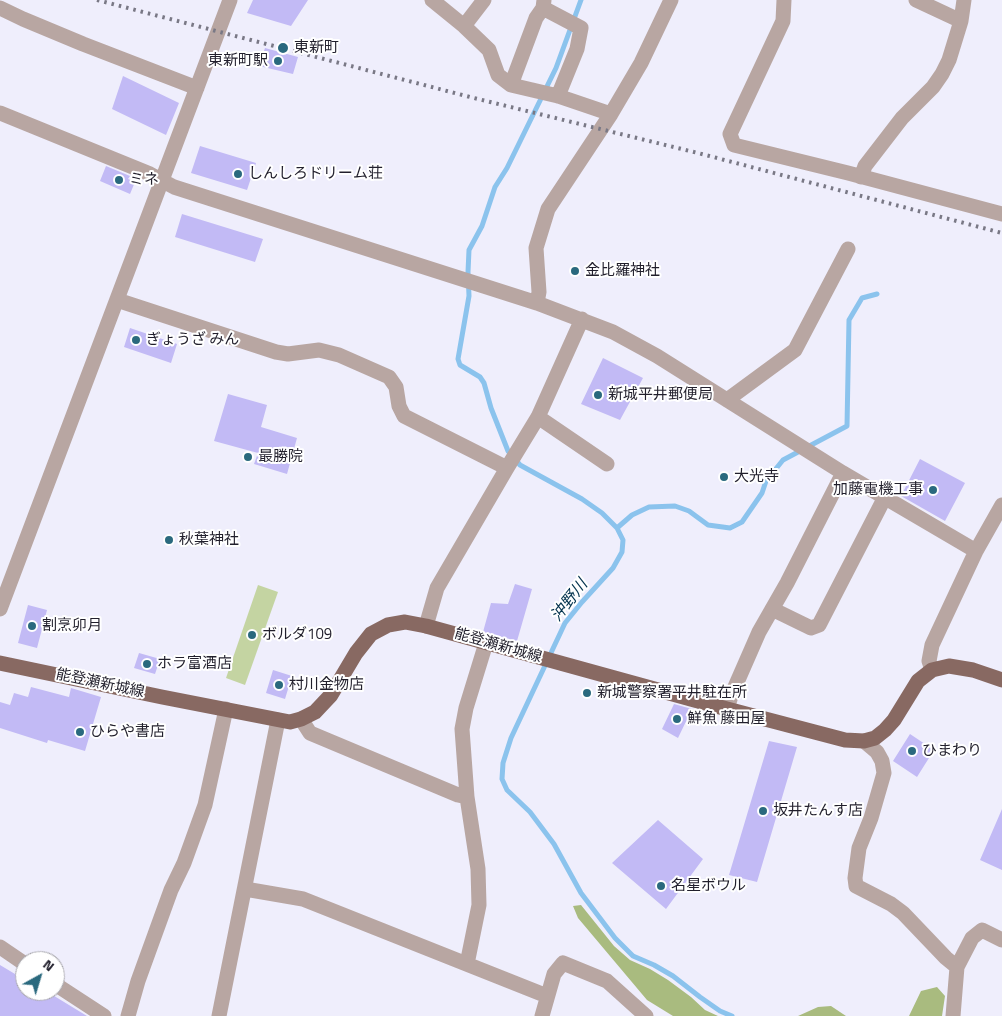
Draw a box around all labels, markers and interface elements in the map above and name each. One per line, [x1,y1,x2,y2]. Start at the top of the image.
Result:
place label: 東新町 [294,39,339,57]
marker: 東新町 [276,41,290,55]
place label: 東新町駅 [208,52,268,70]
marker: 東新町駅 [272,55,284,67]
place label: しんしろドリーム荘 [248,165,383,183]
marker: しんしろドリーム荘 [232,168,244,180]
place label: ミネ [129,171,159,189]
marker: ミネ [113,174,125,186]
place label: 金比羅神社 [585,262,660,280]
marker: 金比羅神社 [569,265,581,277]
place label: ぎょうざ みん [146,331,239,349]
marker: ぎょうざ みん [130,334,142,346]
place label: 新城平井郵便局 [608,386,713,404]
marker: 新城平井郵便局 [592,389,604,401]
place label: 最勝院 [258,448,303,466]
marker: 最勝院 [242,451,254,463]
place label: 大光寺 [734,468,779,486]
marker: 大光寺 [718,471,730,483]
place label: 加藤電機工事 [833,481,923,499]
marker: 加藤電機工事 [927,484,939,496]
place label: 秋葉神社 [179,531,239,549]
marker: 秋葉神社 [163,534,175,546]
water label: 沖野川 [548,576,592,626]
place label: 割烹卯月 [42,617,102,635]
marker: 割烹卯月 [26,620,38,632]
street label: 能登瀬新城線 [452,625,544,667]
place label: ボルダ109 [262,626,332,644]
marker: ボルダ109 [246,629,258,641]
place label: ホラ富酒店 [157,655,232,673]
marker: ホラ富酒店 [141,658,153,670]
street label: 能登瀬新城線 [54,666,146,702]
place label: 村川金物店 [289,676,364,694]
marker: 村川金物店 [273,679,285,691]
place label: 新城警察署平井駐在所 [597,684,747,702]
marker: 新城警察署平井駐在所 [581,687,593,699]
place label: 鮮魚 藤田屋 [687,710,765,728]
marker: 鮮魚 藤田屋 [671,713,683,725]
place label: ひらや書店 [90,723,165,741]
marker: ひらや書店 [74,726,86,738]
place label: ひまわり [922,742,982,760]
marker: ひまわり [906,745,918,757]
place label: 坂井たんす店 [773,802,863,820]
marker: 坂井たんす店 [757,805,769,817]
place label: 名星ボウル [671,877,746,895]
marker: 名星ボウル [655,880,667,892]
north arrow [15,951,65,1001]
text: N [39,954,59,976]

